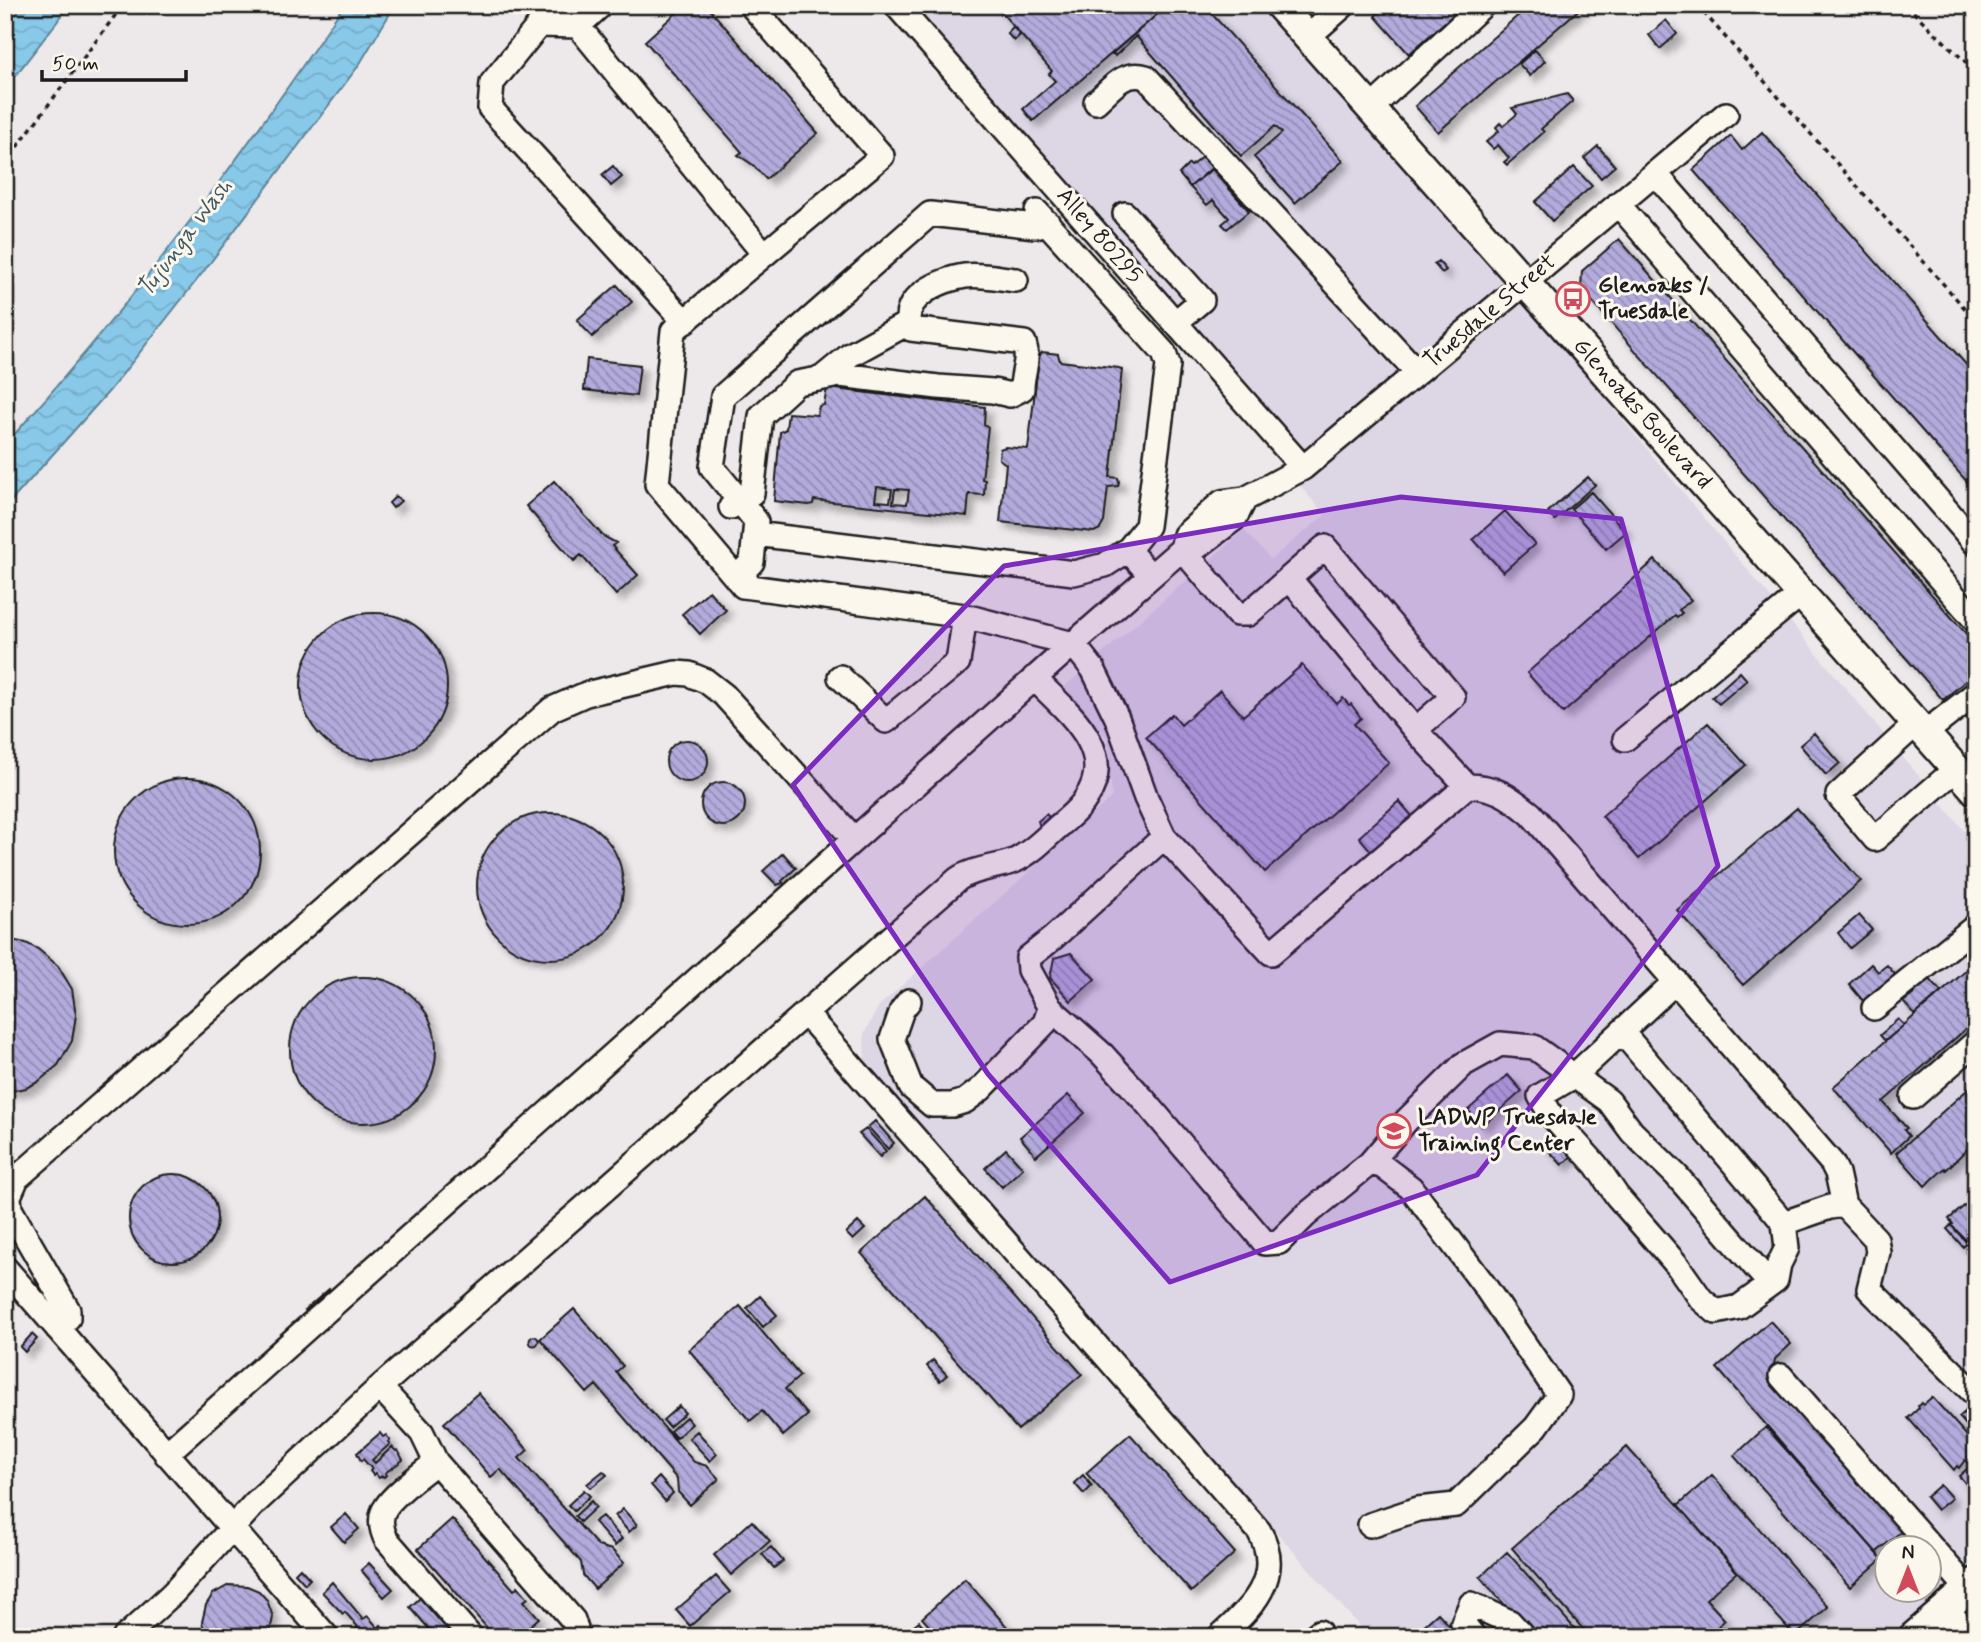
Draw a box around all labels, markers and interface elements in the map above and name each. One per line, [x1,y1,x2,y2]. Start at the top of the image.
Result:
scale bar [42,38,186,82]
text: 50 m [52,50,99,78]
water label: Tujunga Wash [130,172,240,304]
street label: Alley 80295 [1049,182,1149,290]
street label: Truesdale Street [1417,248,1563,376]
place label: Glenoaks / Truesdale [1598,271,1709,327]
bus stop icon: Glenoaks / Truesdale [1554,280,1592,318]
street label: Glenoaks Boulevard [1566,332,1718,496]
place label: LADWP Truesdale Training Center [1418,1103,1598,1162]
school or university icon: LADWP Truesdale Training Center [1375,1112,1413,1150]
north arrow [1872,1534,1942,1604]
text: N [1902,1541,1914,1566]

